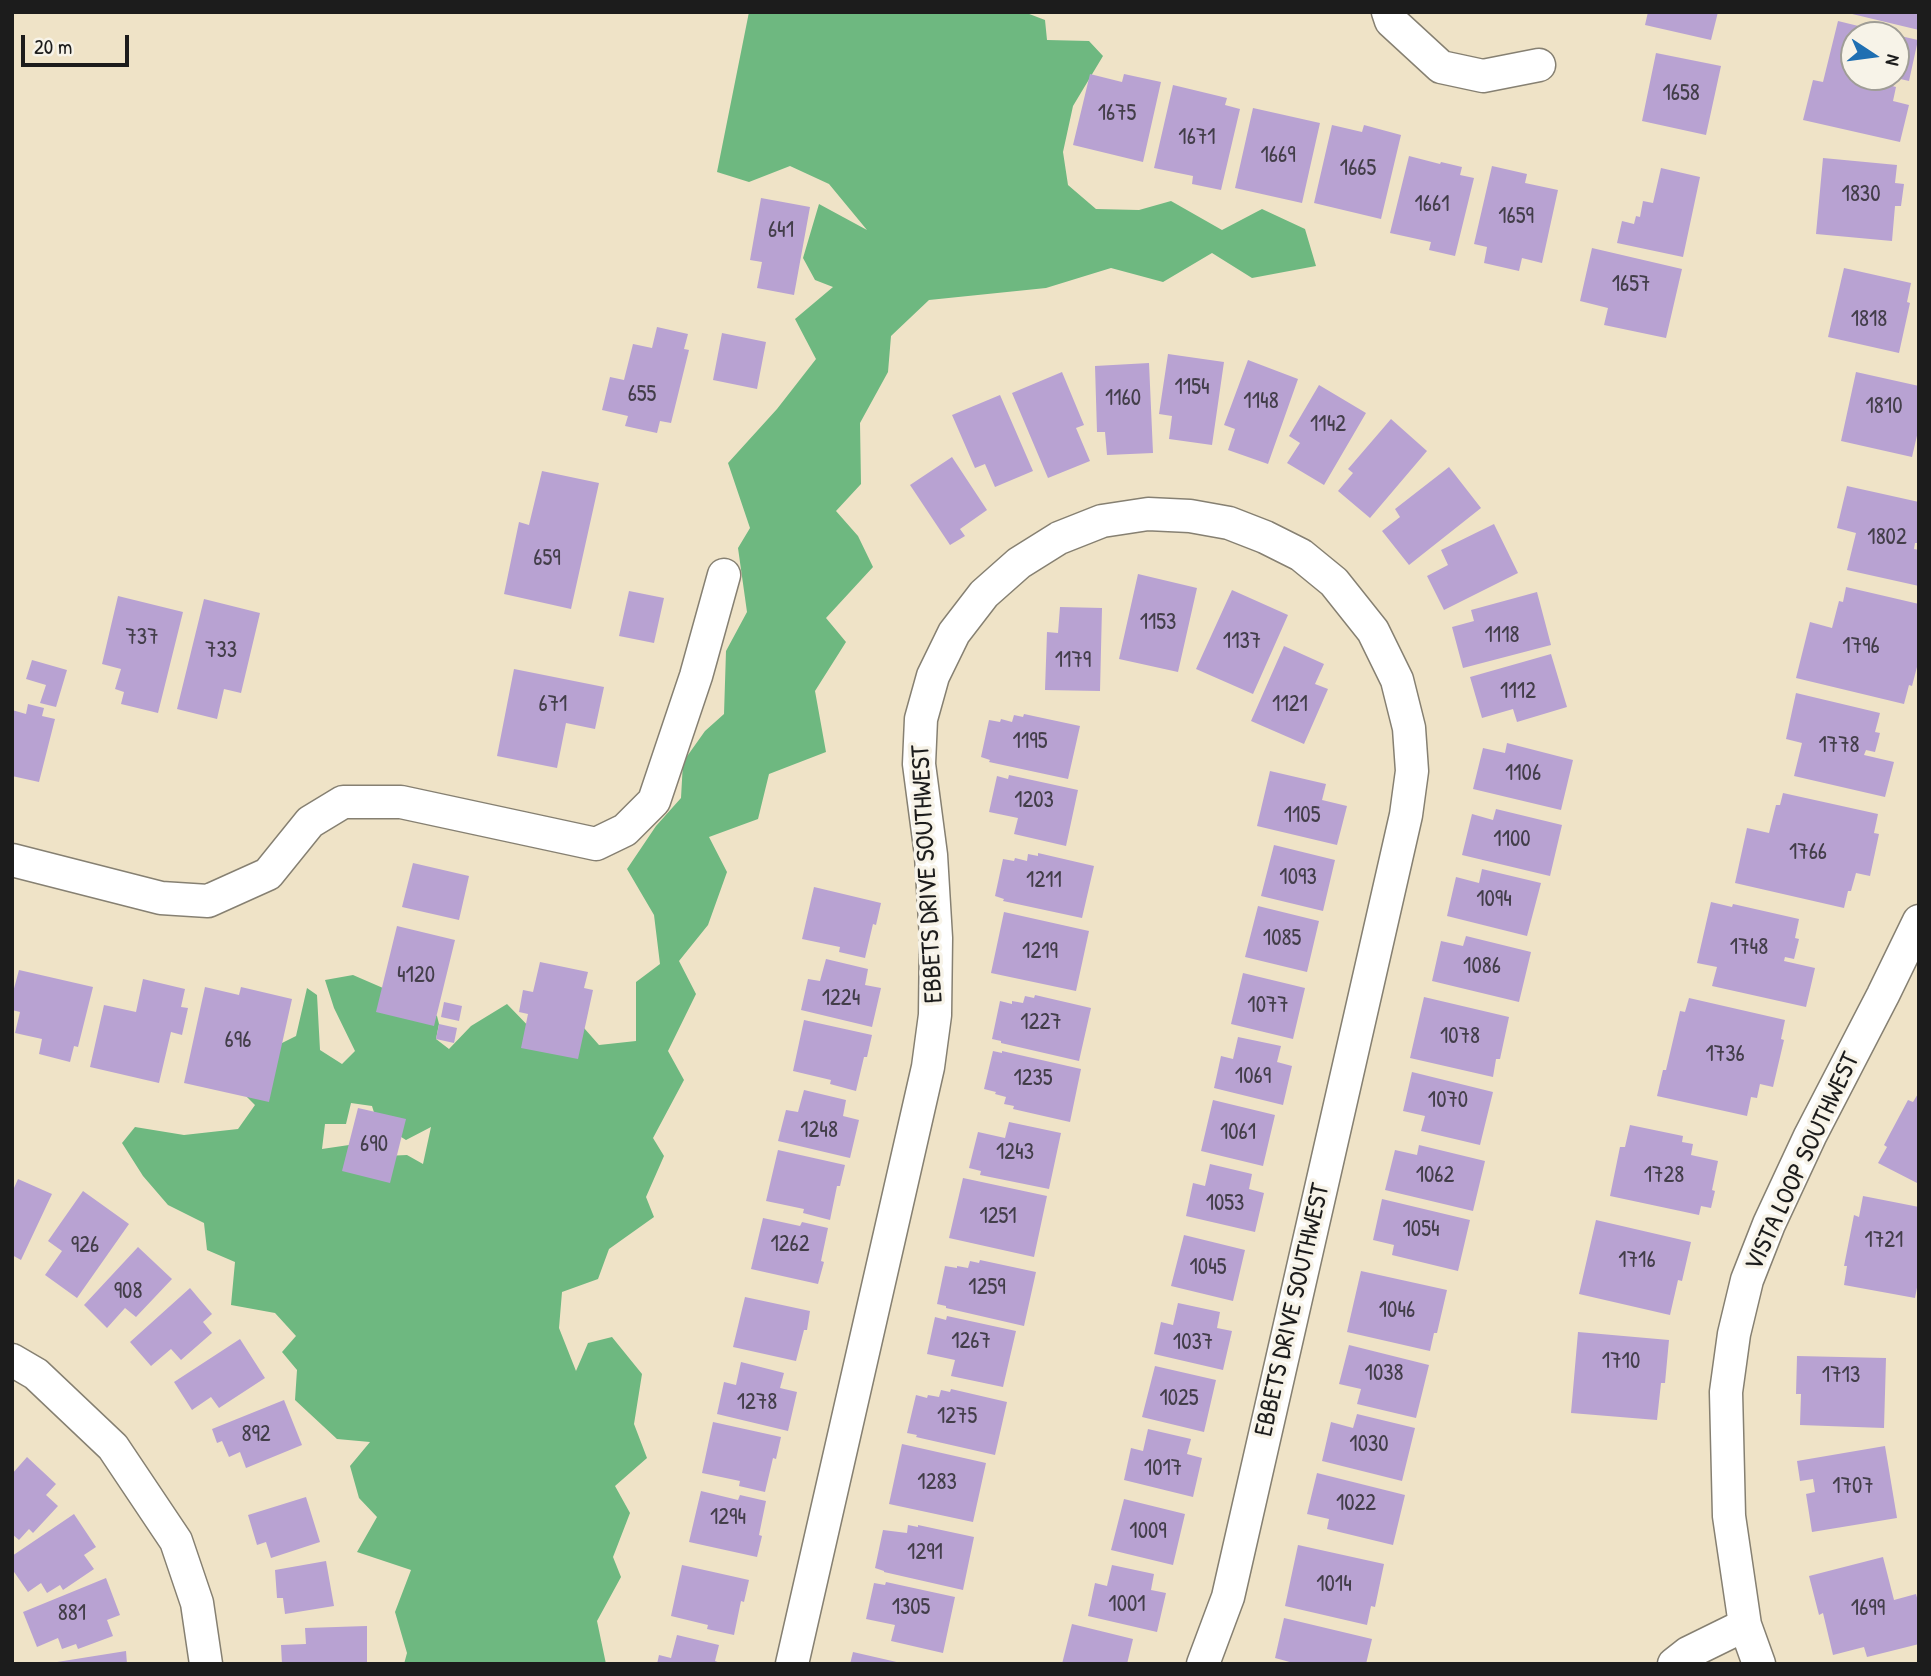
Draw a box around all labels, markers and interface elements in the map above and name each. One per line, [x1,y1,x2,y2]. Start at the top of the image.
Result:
scale bar [24,21,133,65]
north arrow [1840,21,1910,91]
text: 20 m [34,32,72,61]
text: N [1880,52,1907,68]
house number: 1658 [1662,80,1700,108]
house number: 1675 [1098,100,1136,128]
house number: 1671 [1178,124,1216,152]
house number: 1669 [1260,142,1296,170]
house number: 1665 [1340,155,1376,183]
house number: 1830 [1842,181,1880,209]
house number: 1661 [1414,191,1450,219]
house number: 1659 [1498,203,1534,231]
house number: 641 [768,217,794,245]
house number: 1657 [1612,271,1650,299]
house number: 1818 [1851,306,1887,334]
house number: 1154 [1174,374,1210,402]
house number: 655 [628,381,656,409]
house number: 1160 [1105,385,1141,413]
house number: 1148 [1243,388,1279,416]
house number: 1810 [1866,393,1902,421]
house number: 1142 [1310,411,1346,439]
house number: 1802 [1867,524,1907,552]
house number: 659 [533,545,561,573]
house number: 1153 [1140,609,1176,637]
house number: 1118 [1484,622,1520,650]
house number: 737 [125,624,159,652]
house number: 1137 [1223,628,1261,656]
house number: 1796 [1842,633,1880,661]
house number: 733 [205,637,237,665]
house number: 1179 [1055,647,1091,675]
house number: 1112 [1500,678,1536,706]
house number: 671 [539,691,567,719]
house number: 1121 [1272,691,1308,719]
house number: 1195 [1013,728,1047,756]
house number: 1778 [1818,732,1860,760]
street label: EBBETS DRIVE SOUTHWEST [906,744,950,1004]
house number: 1106 [1505,760,1541,788]
house number: 1203 [1014,787,1054,815]
house number: 1105 [1284,802,1320,830]
house number: 1100 [1493,826,1531,854]
house number: 1766 [1789,839,1827,867]
house number: 1093 [1279,864,1317,892]
house number: 1211 [1026,867,1062,895]
house number: 1094 [1476,886,1512,914]
house number: 1085 [1263,925,1301,953]
house number: 1748 [1730,934,1768,962]
house number: 1219 [1022,938,1058,966]
house number: 1086 [1463,953,1501,981]
house number: 4120 [397,962,435,990]
house number: 1224 [822,985,860,1013]
house number: 1077 [1247,992,1289,1020]
house number: 1227 [1020,1009,1062,1037]
house number: 1078 [1440,1023,1480,1051]
house number: 696 [225,1027,251,1055]
house number: 1736 [1705,1041,1745,1069]
street label: VISTA LOOP SOUTHWEST [1739,1048,1867,1276]
house number: 1069 [1235,1063,1271,1091]
house number: 1235 [1013,1065,1053,1093]
house number: 1070 [1428,1087,1468,1115]
house number: 1248 [800,1117,838,1145]
house number: 1061 [1220,1119,1256,1147]
house number: 690 [360,1131,388,1159]
house number: 1243 [996,1139,1034,1167]
house number: 1062 [1416,1162,1454,1190]
house number: 1728 [1644,1162,1684,1190]
street label: EBBETS DRIVE SOUTHWEST [1249,1181,1337,1439]
house number: 1053 [1206,1190,1244,1218]
house number: 1251 [979,1203,1017,1231]
house number: 1054 [1402,1216,1440,1244]
house number: 1721 [1865,1227,1903,1255]
house number: 1262 [770,1231,810,1259]
house number: 926 [71,1232,99,1260]
house number: 1716 [1618,1247,1656,1275]
house number: 1045 [1189,1254,1227,1282]
house number: 1259 [968,1274,1006,1302]
house number: 908 [114,1278,142,1306]
house number: 1046 [1379,1297,1415,1325]
house number: 1267 [951,1328,991,1356]
house number: 1037 [1173,1329,1213,1357]
house number: 1710 [1602,1348,1640,1376]
house number: 1038 [1365,1360,1403,1388]
house number: 1713 [1822,1362,1860,1390]
house number: 1025 [1159,1385,1199,1413]
house number: 1278 [737,1389,777,1417]
house number: 1275 [937,1403,977,1431]
house number: 892 [241,1421,271,1449]
house number: 1030 [1349,1431,1389,1459]
house number: 1017 [1144,1455,1182,1483]
house number: 1283 [917,1469,957,1497]
house number: 1707 [1832,1473,1874,1501]
house number: 1022 [1336,1490,1376,1518]
house number: 1294 [710,1504,746,1532]
house number: 1009 [1129,1518,1167,1546]
house number: 1291 [907,1539,943,1567]
house number: 1014 [1316,1571,1352,1599]
house number: 1001 [1108,1591,1146,1619]
house number: 1305 [892,1594,930,1622]
house number: 1699 [1851,1595,1885,1623]
house number: 881 [58,1600,86,1628]

